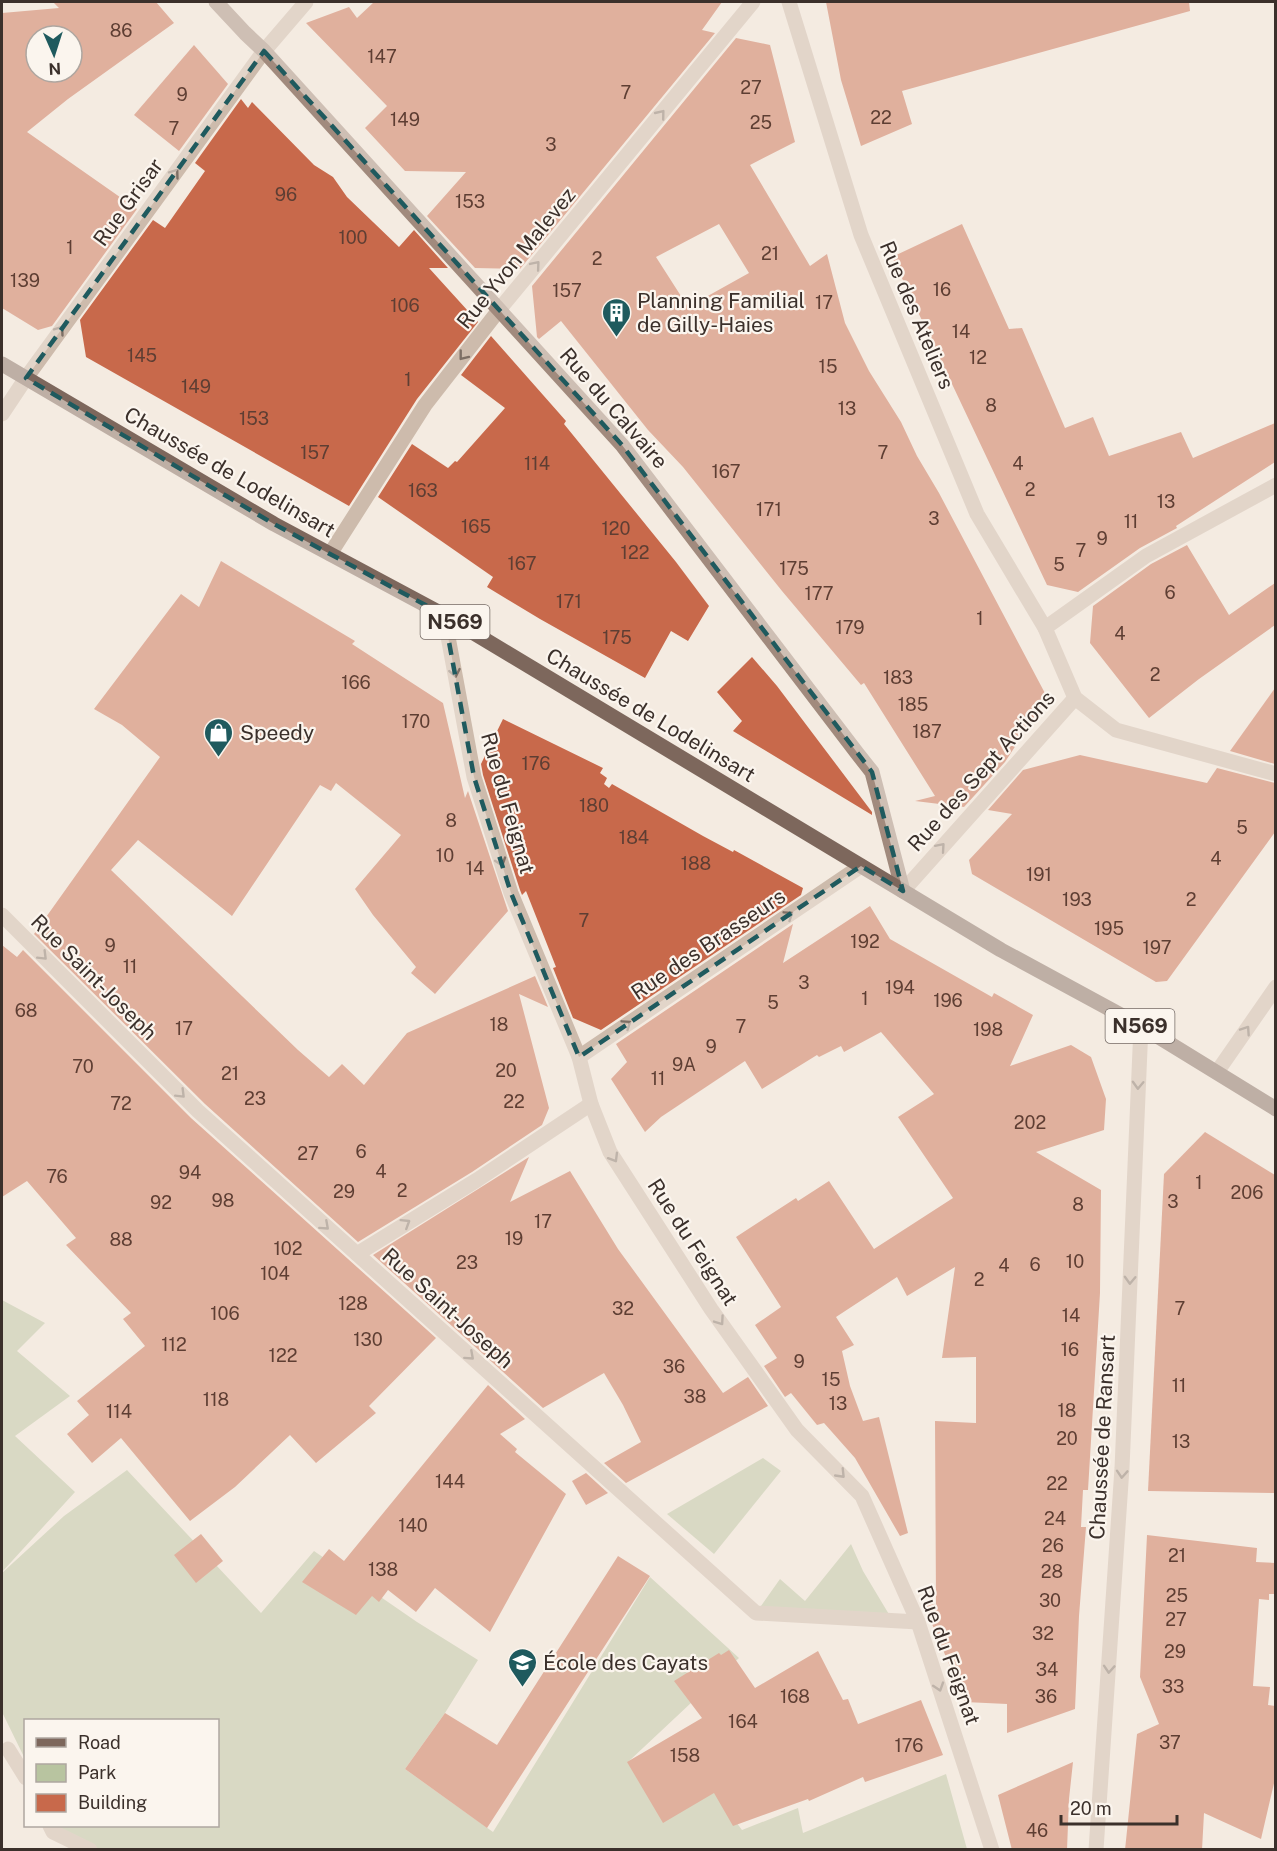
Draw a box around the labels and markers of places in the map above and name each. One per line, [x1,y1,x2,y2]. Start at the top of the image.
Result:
place label: Planning Familial de Gilly-Haies [637,288,805,337]
building icon: Planning Familial de Gilly-Haies [600,296,632,338]
shop icon: Speedy [203,716,235,758]
place label: Speedy [240,720,314,745]
school or university icon: École des Cayats [506,1646,538,1688]
place label: École des Cayats [543,1650,708,1675]

